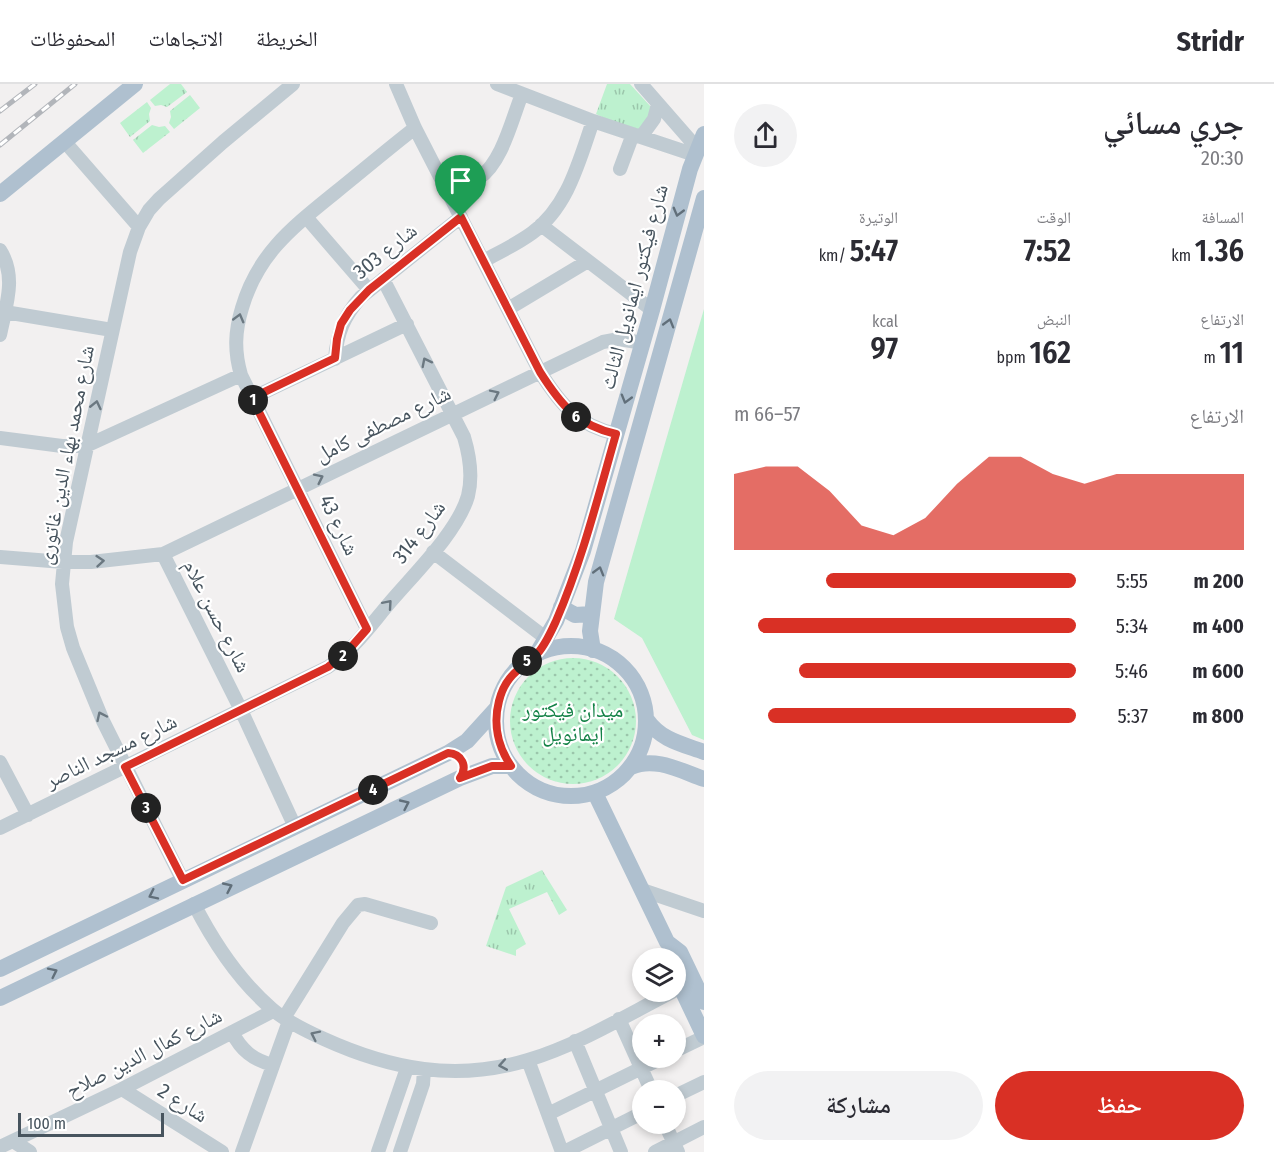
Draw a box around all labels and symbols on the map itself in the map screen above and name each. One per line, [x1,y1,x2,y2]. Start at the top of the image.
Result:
pin [435,155,486,217]
street label: شارع فيكتور ايمانويل الثالث [594,181,674,393]
one-way arrow [673,206,686,216]
street label: شارع 303 [348,217,422,285]
one-way arrow [232,313,245,323]
one-way arrow [662,318,674,329]
street label: شارع محمد بهاء الدين غاتورى [32,343,100,567]
one-way arrow [422,358,433,369]
street label: شارع مصطفى كامل [311,380,455,468]
pin: 1 [238,385,268,415]
one-way arrow [489,389,500,401]
one-way arrow [621,393,633,404]
one-way arrow [88,400,101,410]
pin: 6 [561,402,591,432]
one-way arrow [313,474,324,486]
street label: شارع 43 [313,490,365,560]
street label: شارع 314 [387,495,451,569]
one-way arrow [96,555,105,568]
street label: شارع حسن علام [177,555,257,677]
one-way arrow [592,566,604,577]
one-way arrow [381,600,392,611]
pin: 2 [328,641,358,671]
pin: 5 [512,646,542,676]
park label: ميدان فيكتور ايمانويل [522,697,623,747]
street label: شارع مسجد الناصر [40,708,181,794]
one-way arrow [96,711,108,722]
pin: 4 [358,775,388,805]
pin: 3 [131,793,161,823]
one-way arrow [398,800,409,812]
one-way arrow [222,883,233,895]
one-way arrow [149,888,160,899]
one-way arrow [46,968,57,980]
street label: شارع كمال الدين صلاح [62,1002,226,1104]
one-way arrow [310,1030,321,1042]
one-way arrow [499,1058,509,1071]
street label: شارع 2 [153,1078,213,1128]
scale bar [18,1110,164,1138]

